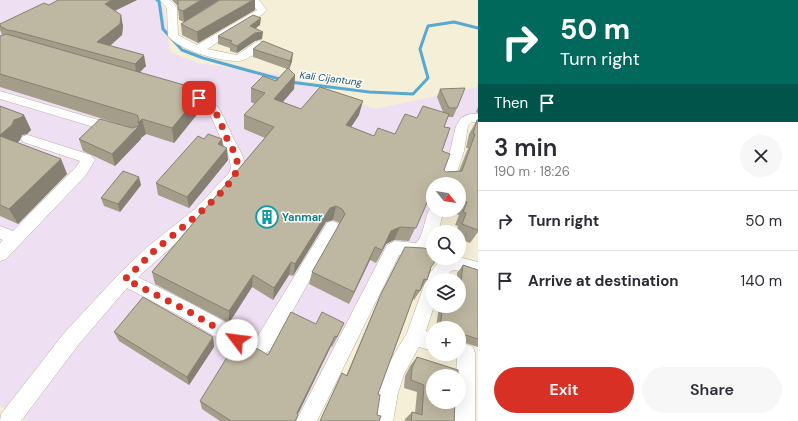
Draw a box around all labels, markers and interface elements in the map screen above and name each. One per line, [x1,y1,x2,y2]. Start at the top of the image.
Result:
text: 50 m [560,11,630,48]
icon: right [494,16,546,68]
text: Turn right [560,47,640,71]
water label: Kali Cijantung [299,68,363,89]
pin [182,81,216,115]
icon: arrive [188,87,210,109]
icon: arrive [536,92,558,114]
text: Then [494,93,528,113]
text: 3 min [494,132,557,163]
button: close [740,135,782,177]
text: 190 m · 18:26 [494,163,570,180]
north arrow [426,177,466,217]
map controls [426,177,466,409]
building icon: Yanmar [254,204,280,230]
place label: Yanmar [282,210,323,224]
icon: right [494,210,516,232]
text: Turn right [528,211,599,231]
text: 50 m [745,211,782,231]
button: search [426,225,466,265]
icon: arrive [494,270,516,292]
text: Arrive at destination [528,271,679,291]
text: 140 m [741,271,782,291]
button: layers [426,273,466,313]
position arrow [216,319,258,361]
button: + [426,321,466,361]
button: Exit [494,367,634,413]
button: Share [642,367,782,413]
button: − [426,369,466,409]

